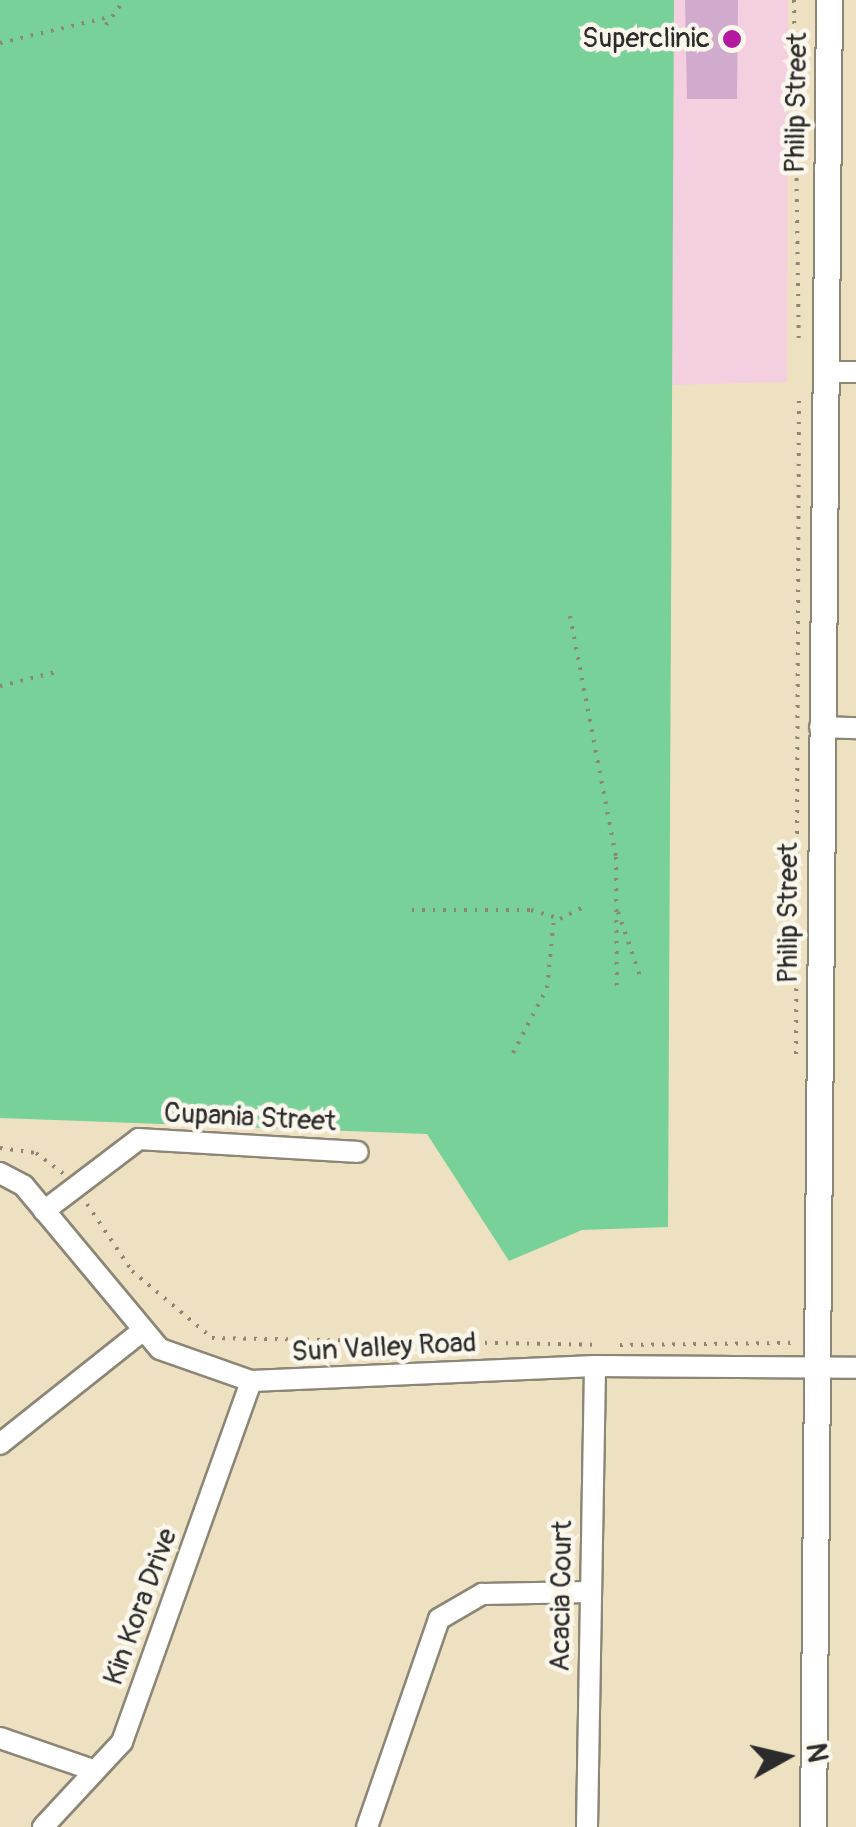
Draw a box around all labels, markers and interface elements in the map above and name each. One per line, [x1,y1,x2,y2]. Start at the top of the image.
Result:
place label: Superclinic [582,22,710,56]
marker: Superclinic [719,26,745,52]
street label: Philip Street [779,32,815,174]
street label: Philip Street [772,843,806,983]
street label: Cupania Street [163,1097,337,1139]
street label: Sun Valley Road [291,1326,477,1370]
street label: Acacia Court [544,1520,580,1672]
street label: Kin Kora Drive [97,1524,185,1690]
north arrow [736,1707,836,1807]
text: N [798,1741,835,1765]

